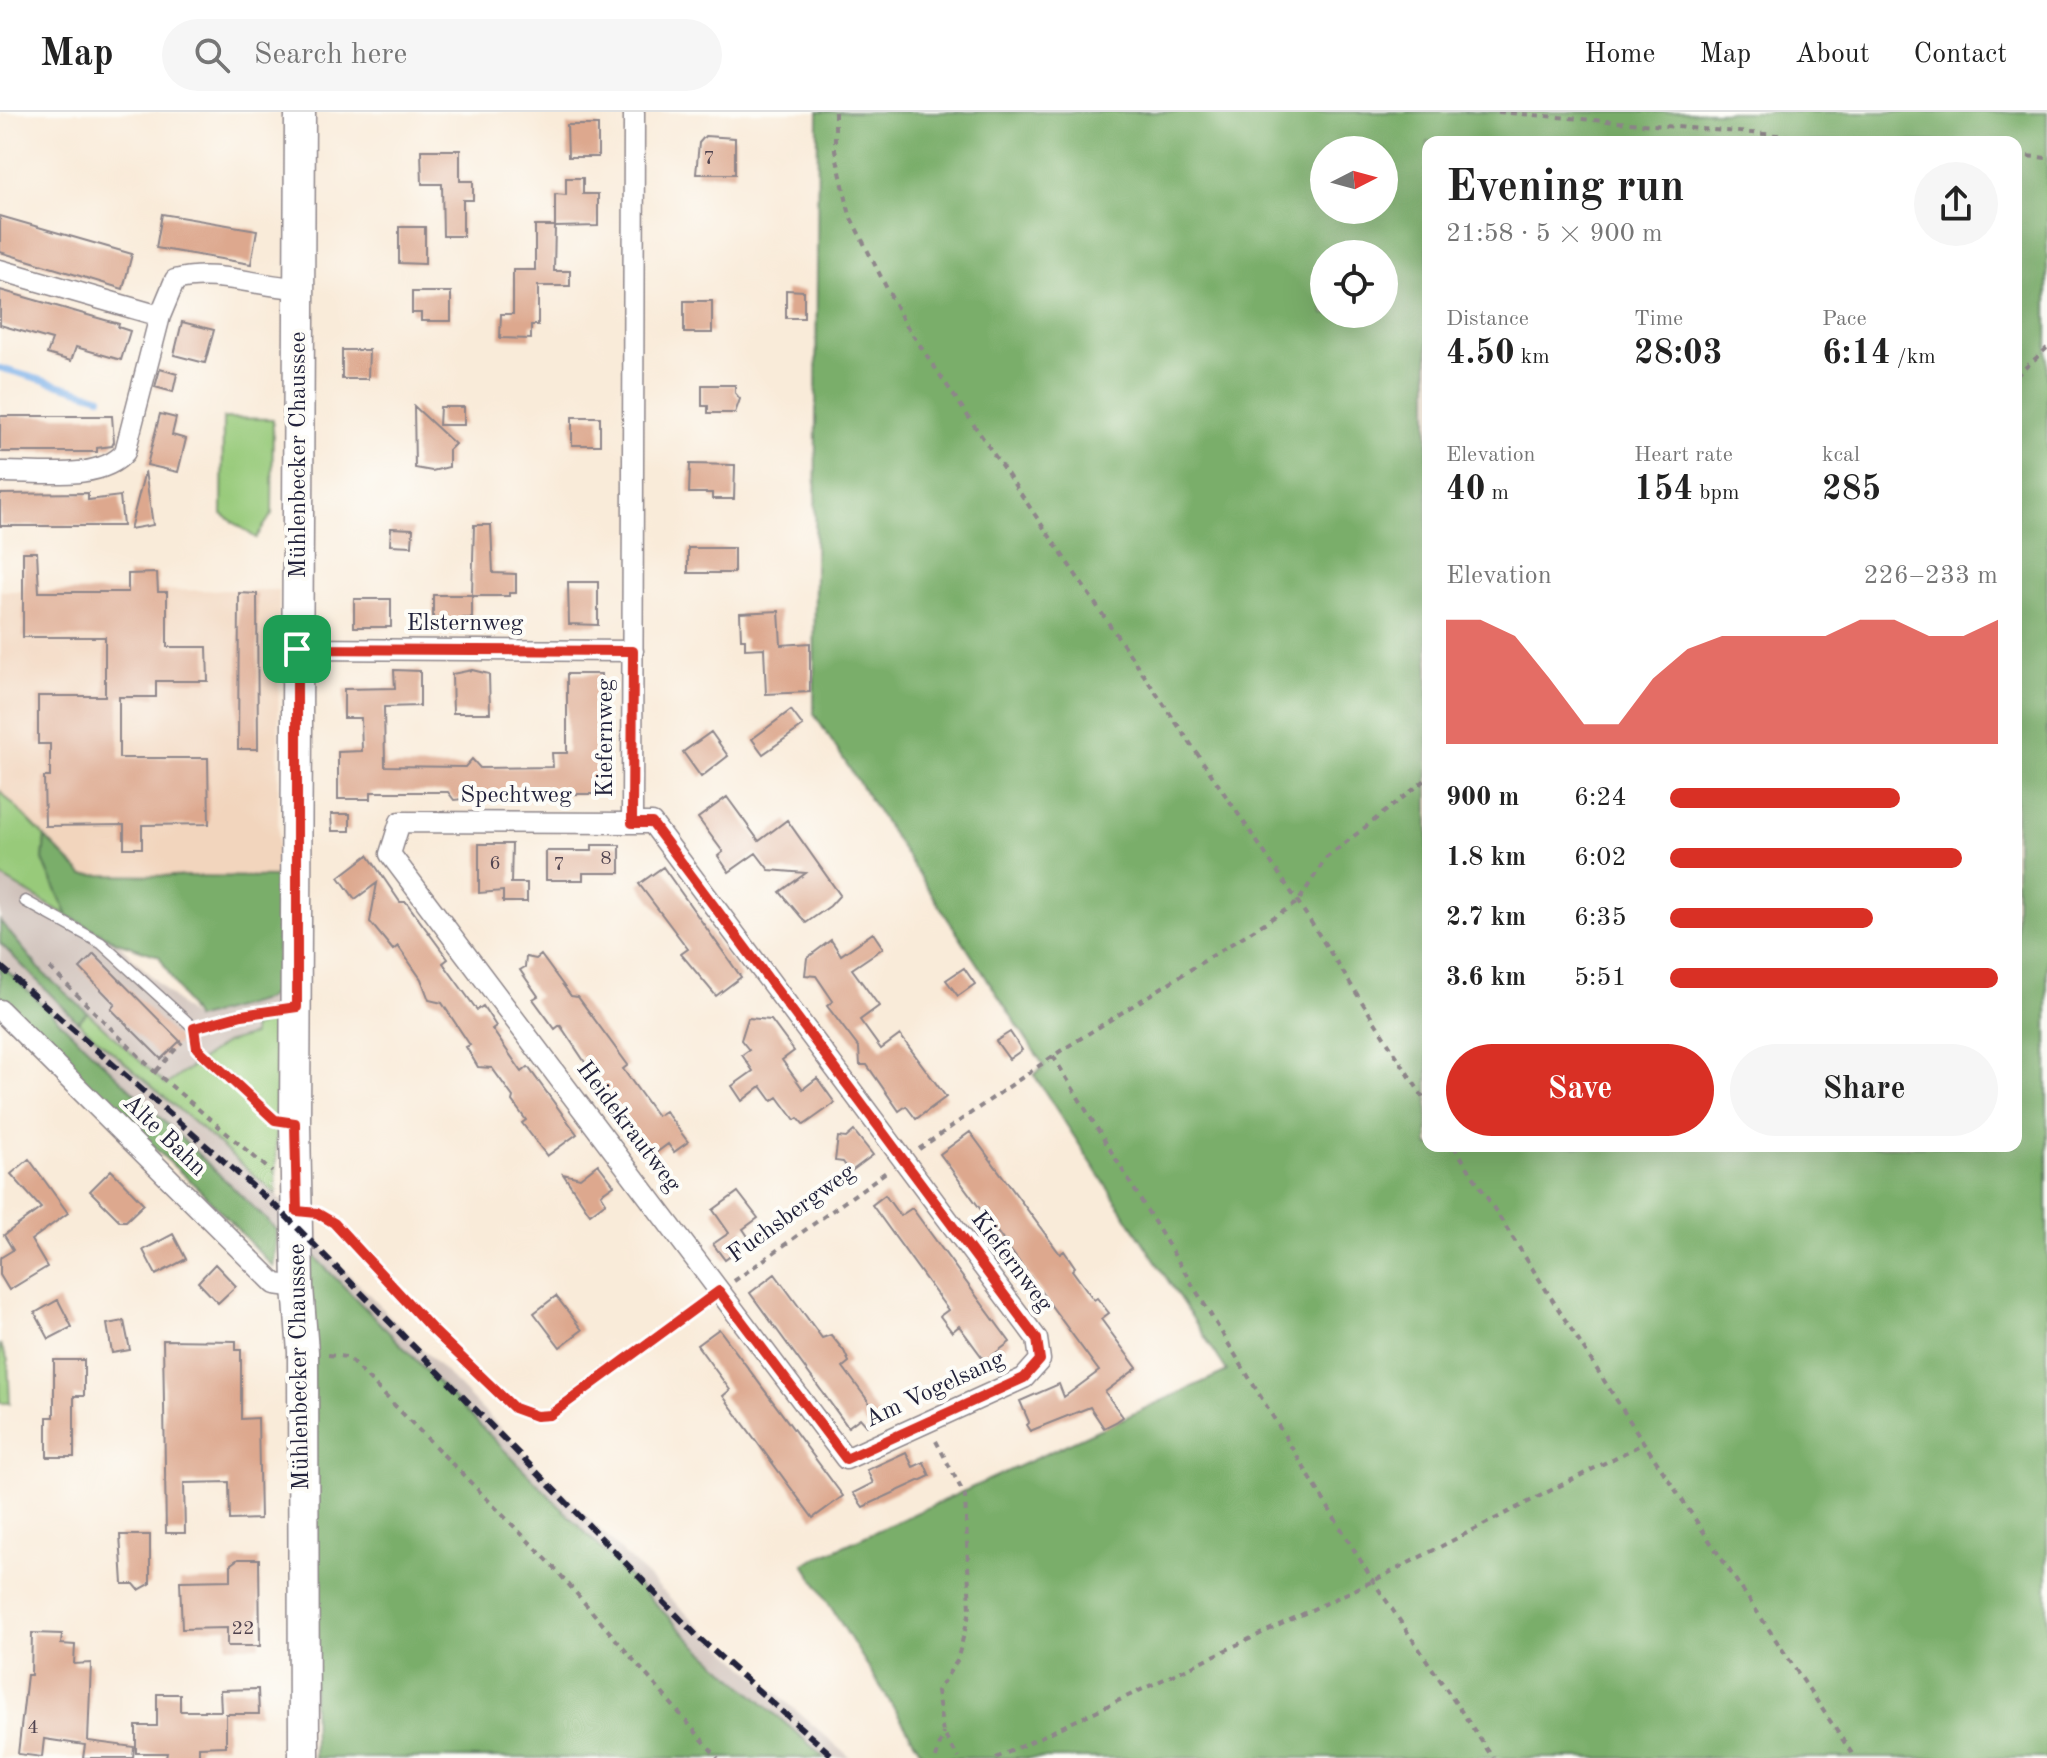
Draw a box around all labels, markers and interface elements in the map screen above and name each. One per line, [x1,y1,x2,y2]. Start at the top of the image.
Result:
search box [162,19,722,91]
icon: search [190,33,234,77]
text: Map [40,36,114,74]
text: Search here [254,40,407,70]
text: Home [1584,41,1655,69]
text: Map [1699,41,1751,69]
text: About [1795,41,1870,69]
text: Contact [1914,41,2007,69]
north arrow [1310,136,1398,224]
map controls [1310,136,1398,328]
house number: 7 [703,149,715,169]
button: share [1914,162,1998,246]
text: Evening run [1446,166,1684,210]
text: 21:58 · 5 × 900 m [1446,221,1663,247]
button: locate [1310,240,1398,328]
text: Distance [1446,308,1529,330]
text: Time [1634,308,1683,330]
text: Pace [1822,308,1867,330]
street label: Mühlenbecker Chaussee [287,331,311,579]
text: 4.50 [1446,337,1515,371]
text: 28:03 [1634,337,1722,371]
text: 6:14 [1822,337,1891,371]
text: km [1515,346,1550,368]
text: /km [1891,346,1936,368]
text: Elevation [1446,444,1536,466]
text: Heart rate [1634,444,1733,466]
text: kcal [1822,444,1860,466]
text: 40 [1446,473,1485,507]
text: 154 [1634,473,1693,507]
text: 285 [1822,473,1881,507]
text: m [1485,482,1509,504]
text: bpm [1693,482,1739,504]
text: Elevation [1446,563,1552,589]
text: 226–233 m [1863,563,1998,589]
street label: Elsternweg [406,612,524,636]
pin [263,615,331,683]
icon: arrive [275,627,319,671]
street label: Kiefernweg [594,679,618,797]
street label: Spechtweg [460,784,572,808]
text: 900 m [1446,785,1519,811]
text: 6:24 [1574,785,1627,811]
text: 1.8 km [1446,845,1526,871]
text: 6:02 [1574,845,1627,871]
house number: 8 [600,849,612,869]
house number: 6 [489,854,501,874]
house number: 7 [553,855,565,875]
text: 2.7 km [1446,905,1526,931]
text: 6:35 [1574,905,1627,931]
text: 3.6 km [1446,965,1526,991]
text: 5:51 [1574,965,1627,991]
button: Save [1446,1044,1714,1136]
button: Share [1730,1044,1998,1136]
street label: Heidekrautweg [571,1057,685,1197]
street label: Alte Bahn [118,1091,210,1181]
street label: Fuchsbergweg [724,1160,860,1268]
street label: Kiefernweg [966,1207,1056,1317]
street label: Mühlenbecker Chaussee [286,1243,314,1491]
street label: Am Vogelsang [862,1347,1008,1433]
house number: 22 [231,1619,255,1639]
house number: 4 [27,1718,39,1738]

